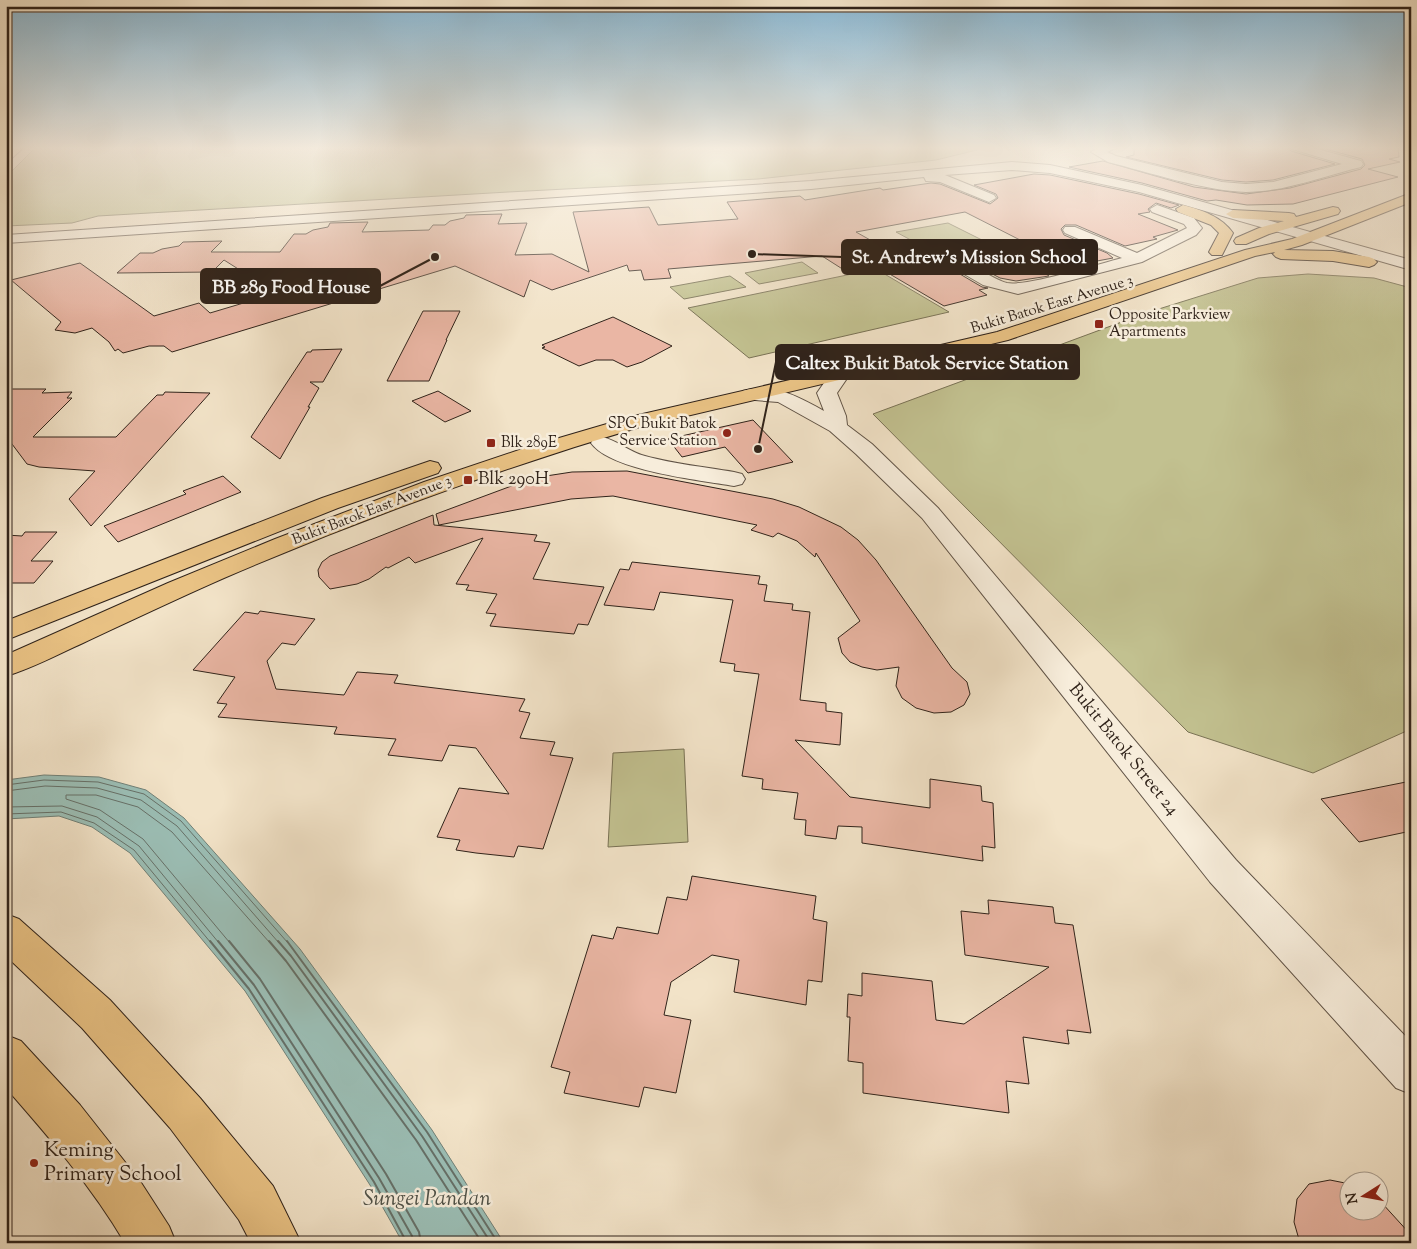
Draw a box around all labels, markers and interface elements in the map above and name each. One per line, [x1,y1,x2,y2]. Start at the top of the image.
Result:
callout: St. Andrew's Mission School [842,240,1097,274]
text: St. Andrew's Mission School [851,245,1087,272]
callout: BB 289 Food House [201,269,380,303]
street label: Bukit Batok East Avenue 3 [968,270,1136,340]
text: BB 289 Food House [212,275,370,302]
place label: Opposite Parkview Apartments [1109,305,1230,343]
marker: Opposite Parkview Apartments [1093,318,1105,330]
callout: Caltex Bukit Batok Service Station [776,345,1079,379]
text: Caltex Bukit Batok Service Station [785,351,1069,378]
place label: SPC Bukit Batok Service Station [608,414,717,452]
marker: SPC Bukit Batok Service Station [721,427,733,439]
place label: Blk 289E [501,433,557,454]
marker: Blk 289E [485,437,497,449]
place label: Blk 290H [478,467,549,493]
street label: Bukit Batok East Avenue 3 [289,471,455,551]
marker: Blk 290H [462,474,474,486]
street label: Bukit Batok Street 24 [1061,678,1185,822]
place label: Keming Primary School [44,1136,182,1190]
marker: Keming Primary School [28,1157,40,1169]
north arrow [1340,1172,1390,1222]
water label: Sungei Pandan [363,1184,492,1216]
text: N [1342,1191,1364,1205]

